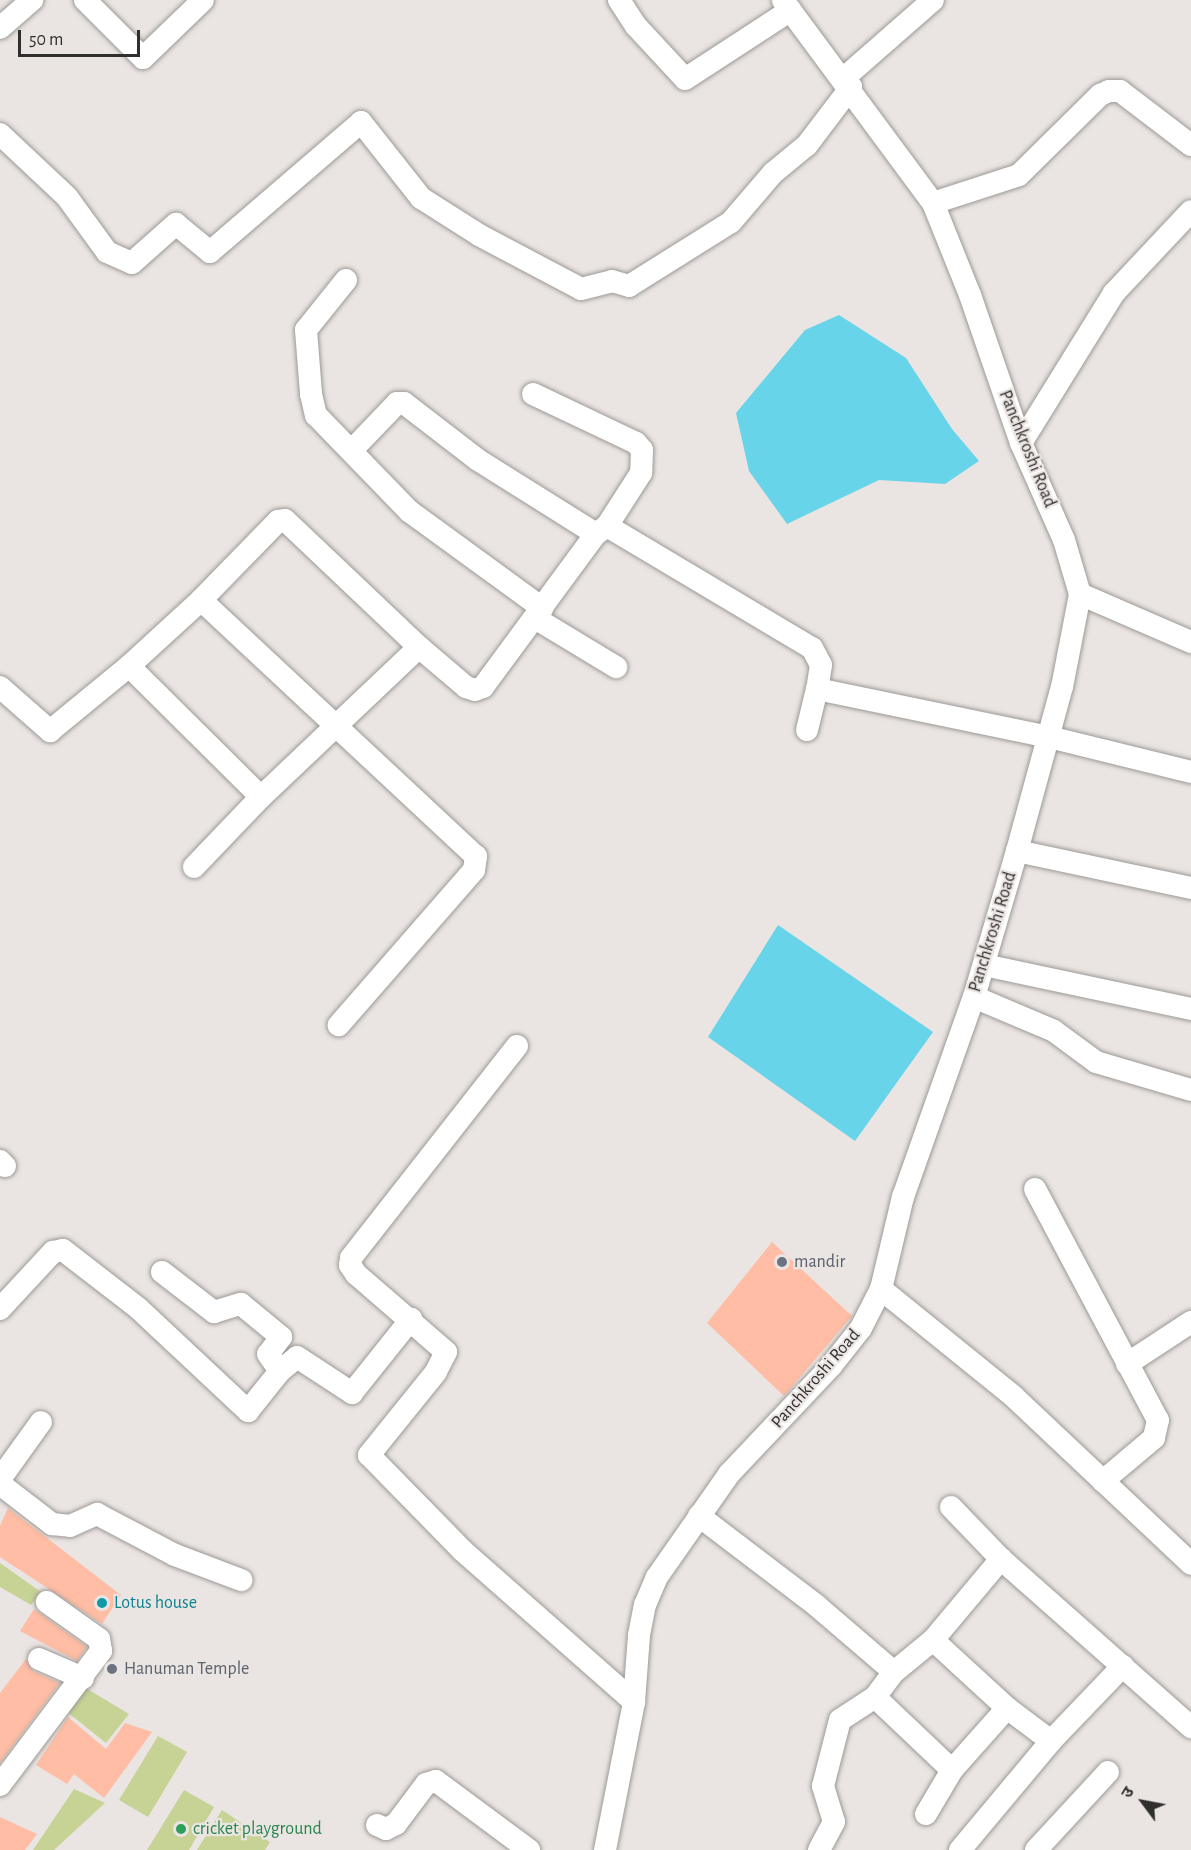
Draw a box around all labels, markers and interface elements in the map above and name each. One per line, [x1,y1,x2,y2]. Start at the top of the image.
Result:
scale bar [21,18,142,56]
text: 50 m [29,31,63,49]
street label: Panchkroshi Road [994,387,1060,511]
street label: Panchkroshi Road [964,869,1022,995]
place label: mandir [794,1251,845,1273]
marker: mandir [775,1255,789,1269]
street label: Panchkroshi Road [767,1325,865,1433]
place label: Lotus house [114,1592,197,1614]
marker: Lotus house [95,1596,109,1610]
place label: Hanuman Temple [124,1658,249,1680]
marker: Hanuman Temple [105,1662,119,1676]
north arrow [1113,1772,1173,1832]
text: उ [1118,1784,1137,1801]
place label: cricket playground [193,1818,322,1840]
marker: cricket playground [174,1822,188,1836]

